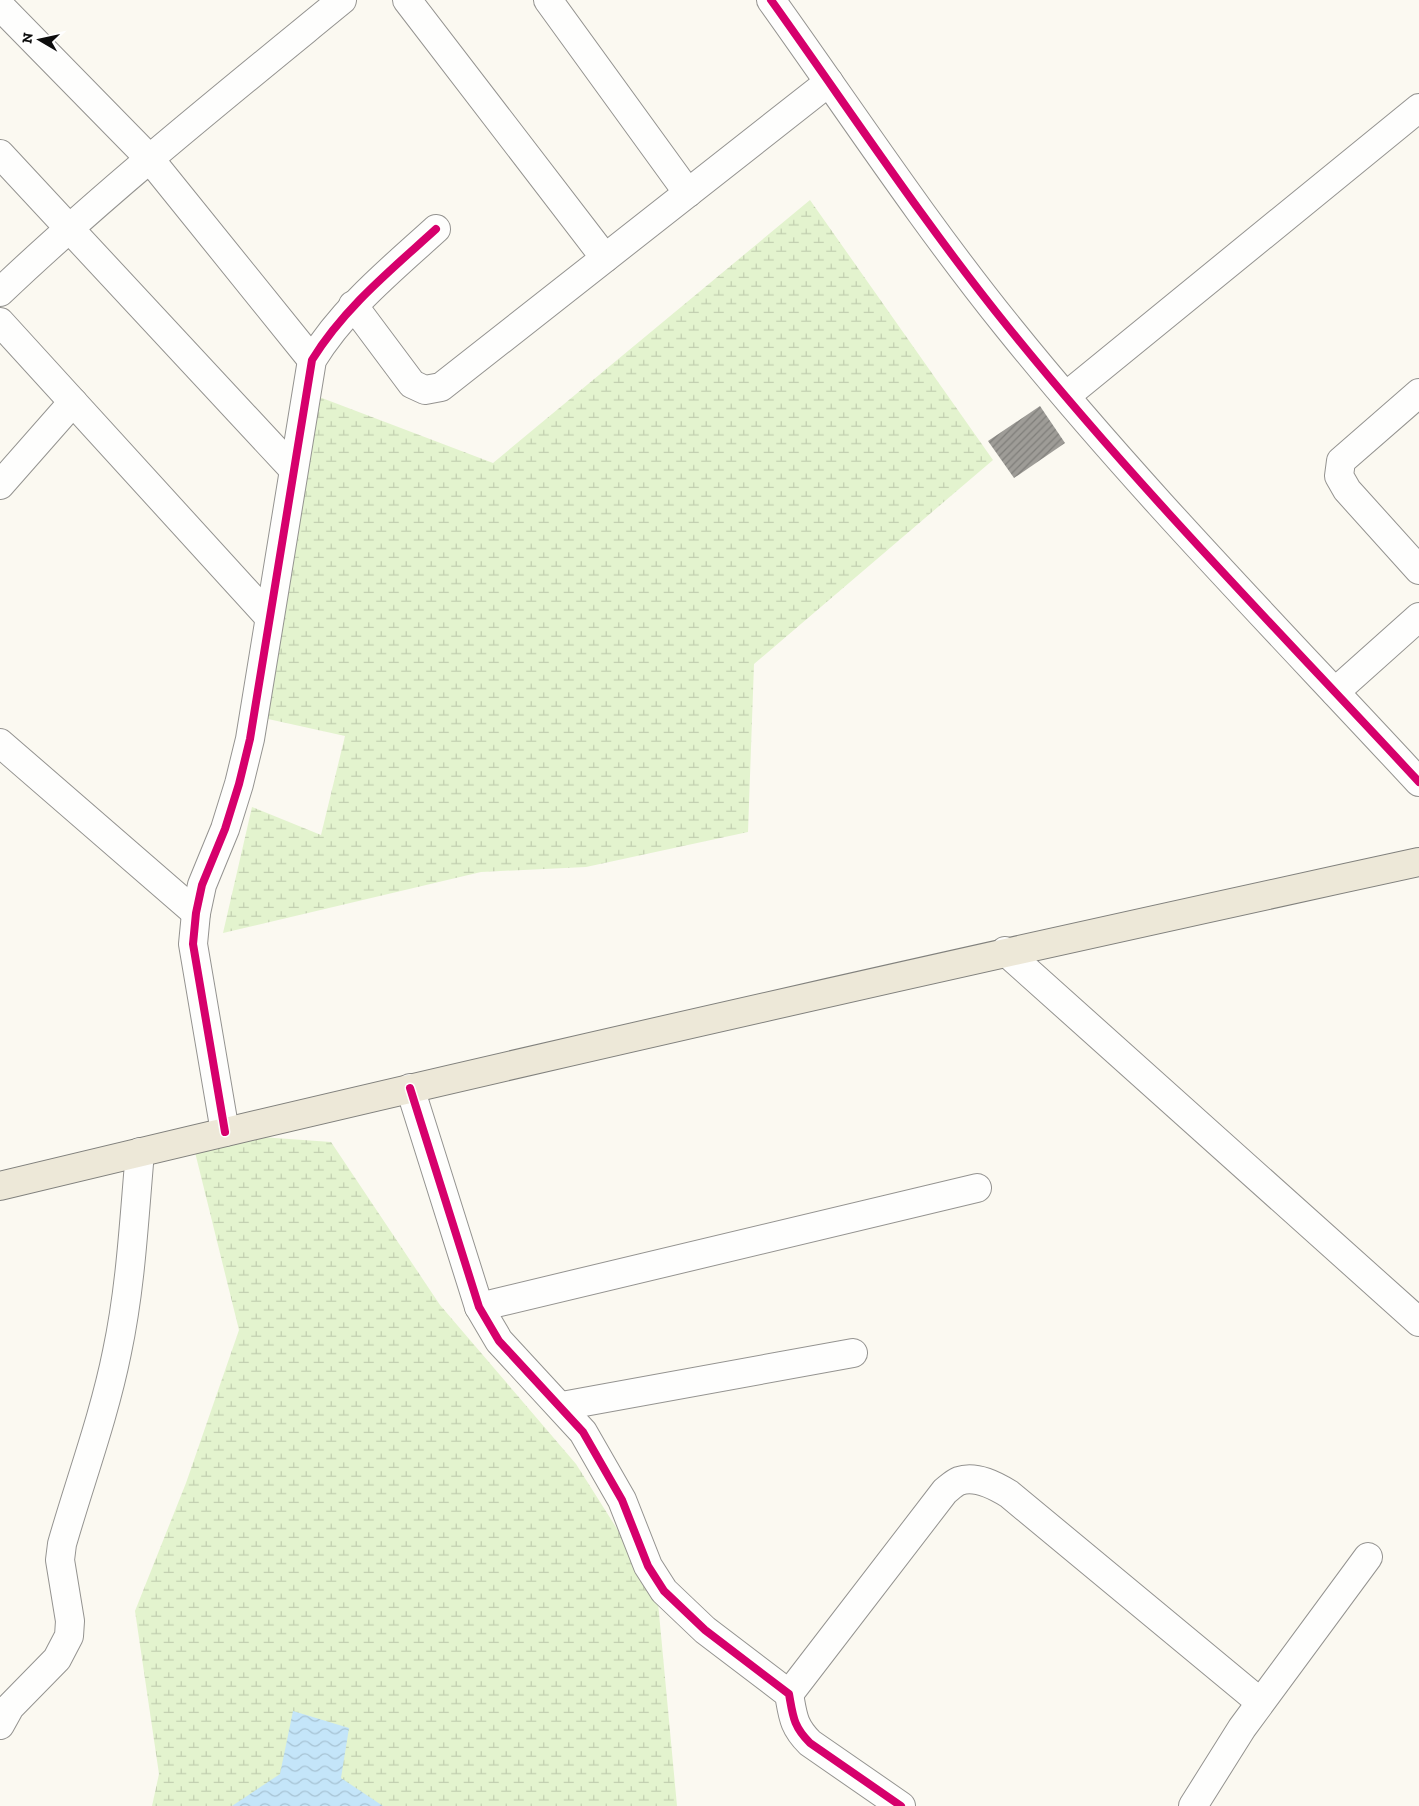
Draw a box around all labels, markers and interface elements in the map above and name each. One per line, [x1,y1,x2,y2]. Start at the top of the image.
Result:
north arrow [15,15,65,65]
text: N [18,31,37,45]

